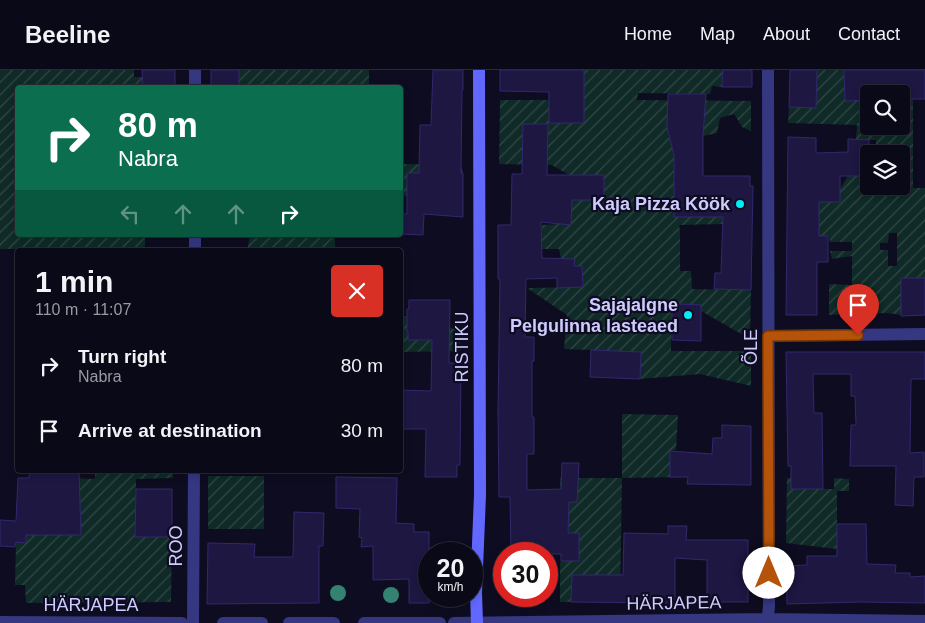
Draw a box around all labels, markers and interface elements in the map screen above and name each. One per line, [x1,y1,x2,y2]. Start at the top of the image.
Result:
text: Beeline [25,21,110,48]
text: Home [624,24,672,44]
text: Map [700,24,735,44]
text: About [763,24,810,44]
text: Contact [838,24,900,44]
map controls [860,85,910,195]
button: search [860,85,910,135]
icon: right [35,105,100,170]
text: 80 m [118,105,198,144]
button: layers [860,145,910,195]
text: Nabra [118,146,178,171]
place label: Kaja Pizza Köök [592,194,731,214]
marker: Kaja Pizza Köök [734,198,746,210]
icon: left [116,200,144,228]
icon: ahead [169,200,197,228]
icon: ahead [222,200,250,228]
icon: right [275,200,303,228]
text: 1 min [35,265,113,298]
button: close [331,265,383,317]
pin [837,284,879,335]
icon: arrive [844,291,872,319]
place label: Sajajalgne Pelgulinna lasteaed [510,295,678,336]
text: 110 m · 11:07 [35,301,131,318]
marker: Sajajalgne Pelgulinna lasteaed [682,309,694,321]
street label: RISTIKU [452,311,472,383]
street label: ÕLE [740,329,761,365]
text: Turn right [78,346,166,367]
icon: right [35,352,63,380]
text: 80 m [341,355,383,376]
text: Nabra [78,368,122,385]
icon: arrive [35,417,63,445]
text: Arrive at destination [78,420,262,441]
text: 30 m [341,420,383,441]
street label: ROO [166,525,186,567]
speed limit sign: 30 [493,542,558,607]
position arrow [742,546,794,598]
text: 20 [437,554,464,582]
text: km/h [437,580,464,594]
street label: HÄRJAPEA [626,592,722,614]
street label: HÄRJAPEA [43,595,139,615]

